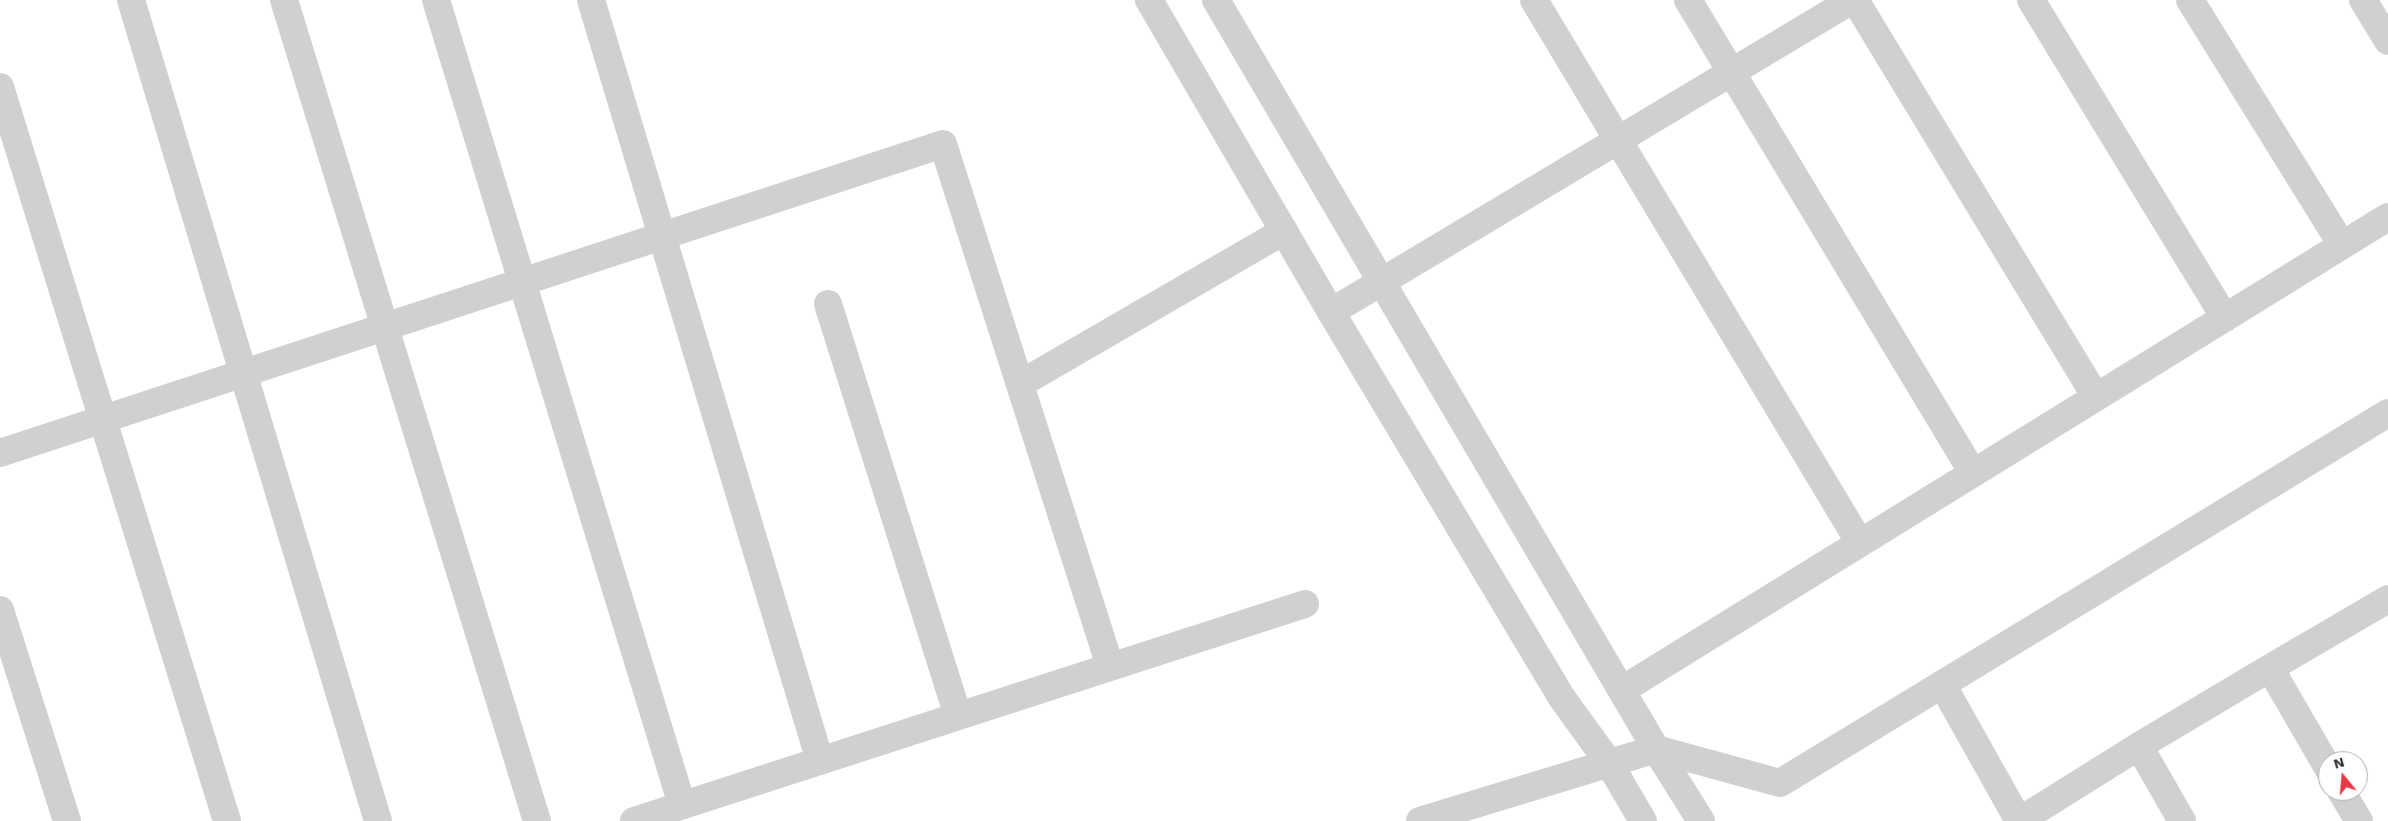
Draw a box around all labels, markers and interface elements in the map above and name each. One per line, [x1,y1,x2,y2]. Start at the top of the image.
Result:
north arrow [2318,751,2368,801]
text: N [2332,753,2346,772]

